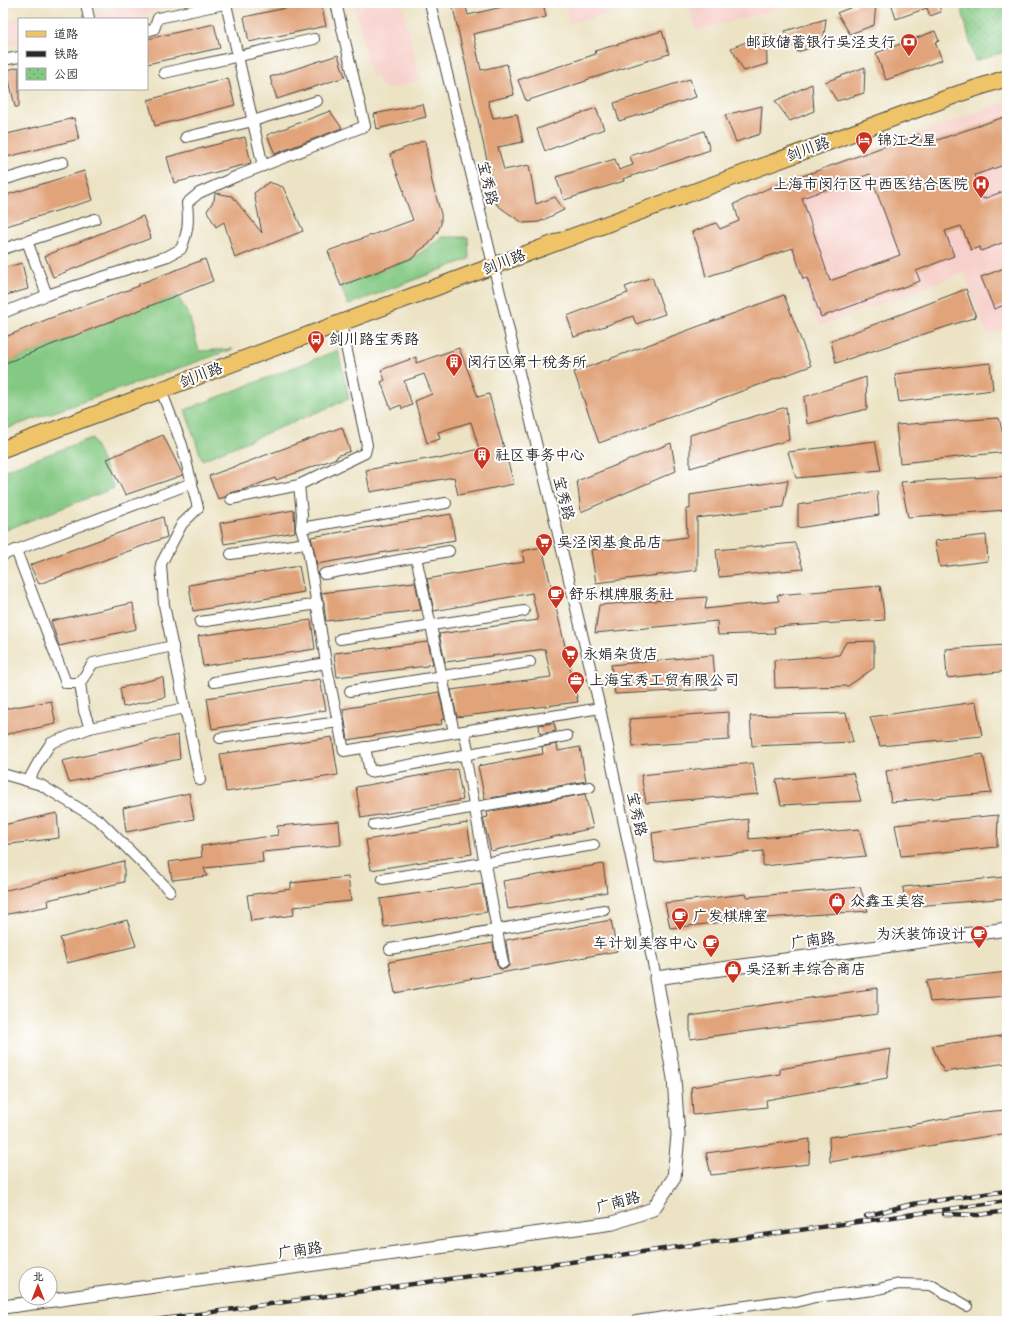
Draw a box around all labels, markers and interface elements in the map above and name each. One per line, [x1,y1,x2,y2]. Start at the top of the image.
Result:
legend [18,18,148,90]
text: 道路 [54,27,78,41]
bank icon: 邮政储蓄银行吴泾支行 [899,32,919,57]
place label: 邮政储蓄银行吴泾支行 [746,33,896,51]
text: 铁路 [54,47,78,61]
text: 公园 [54,67,78,81]
hotel icon: 锦江之星 [854,130,874,155]
place label: 锦江之星 [877,131,937,149]
street label: 剑川路 [784,133,832,165]
street label: 宝秀路 [474,159,502,207]
hospital icon: 上海市闵行区中西医结合医院 [971,174,991,199]
place label: 上海市闵行区中西医结合医院 [773,175,968,193]
street label: 剑川路 [480,246,528,278]
bus stop icon: 剑川路宝秀路 [306,329,326,354]
place label: 剑川路宝秀路 [329,330,419,348]
building icon: 闵行区第十税务所 [444,352,464,377]
place label: 闵行区第十税务所 [467,353,587,371]
street label: 剑川路 [177,359,225,391]
building icon: 社区事务中心 [472,445,492,470]
place label: 社区事务中心 [495,446,585,464]
street label: 宝秀路 [550,474,578,522]
supermarket icon: 吴泾闵基食品店 [534,532,554,557]
place label: 吴泾闵基食品店 [557,533,662,551]
cafe icon: 舒乐棋牌服务社 [546,584,566,609]
place label: 舒乐棋牌服务社 [569,585,674,603]
supermarket icon: 永娟杂货店 [560,644,580,669]
place label: 永娟杂货店 [583,645,658,663]
office icon: 上海宝秀工贸有限公司 [566,670,586,695]
place label: 上海宝秀工贸有限公司 [589,671,739,689]
street label: 宝秀路 [624,790,650,838]
shop icon: 众鑫玉美容 [827,891,847,916]
place label: 众鑫玉美容 [850,892,925,910]
cafe icon: 广发棋牌室 [670,906,690,931]
place label: 广发棋牌室 [693,907,768,925]
cafe icon: 为沃装饰设计 [969,924,989,949]
place label: 为沃装饰设计 [876,925,966,943]
street label: 广南路 [789,928,837,952]
cafe icon: 车计划美容中心 [701,933,721,958]
place label: 车计划美容中心 [593,934,698,952]
shop icon: 吴泾新丰综合商店 [723,959,743,984]
place label: 吴泾新丰综合商店 [746,960,866,978]
street label: 广南路 [594,1187,642,1217]
street label: 广南路 [276,1238,324,1262]
north arrow [18,1266,58,1306]
text: 北 [33,1270,44,1283]

